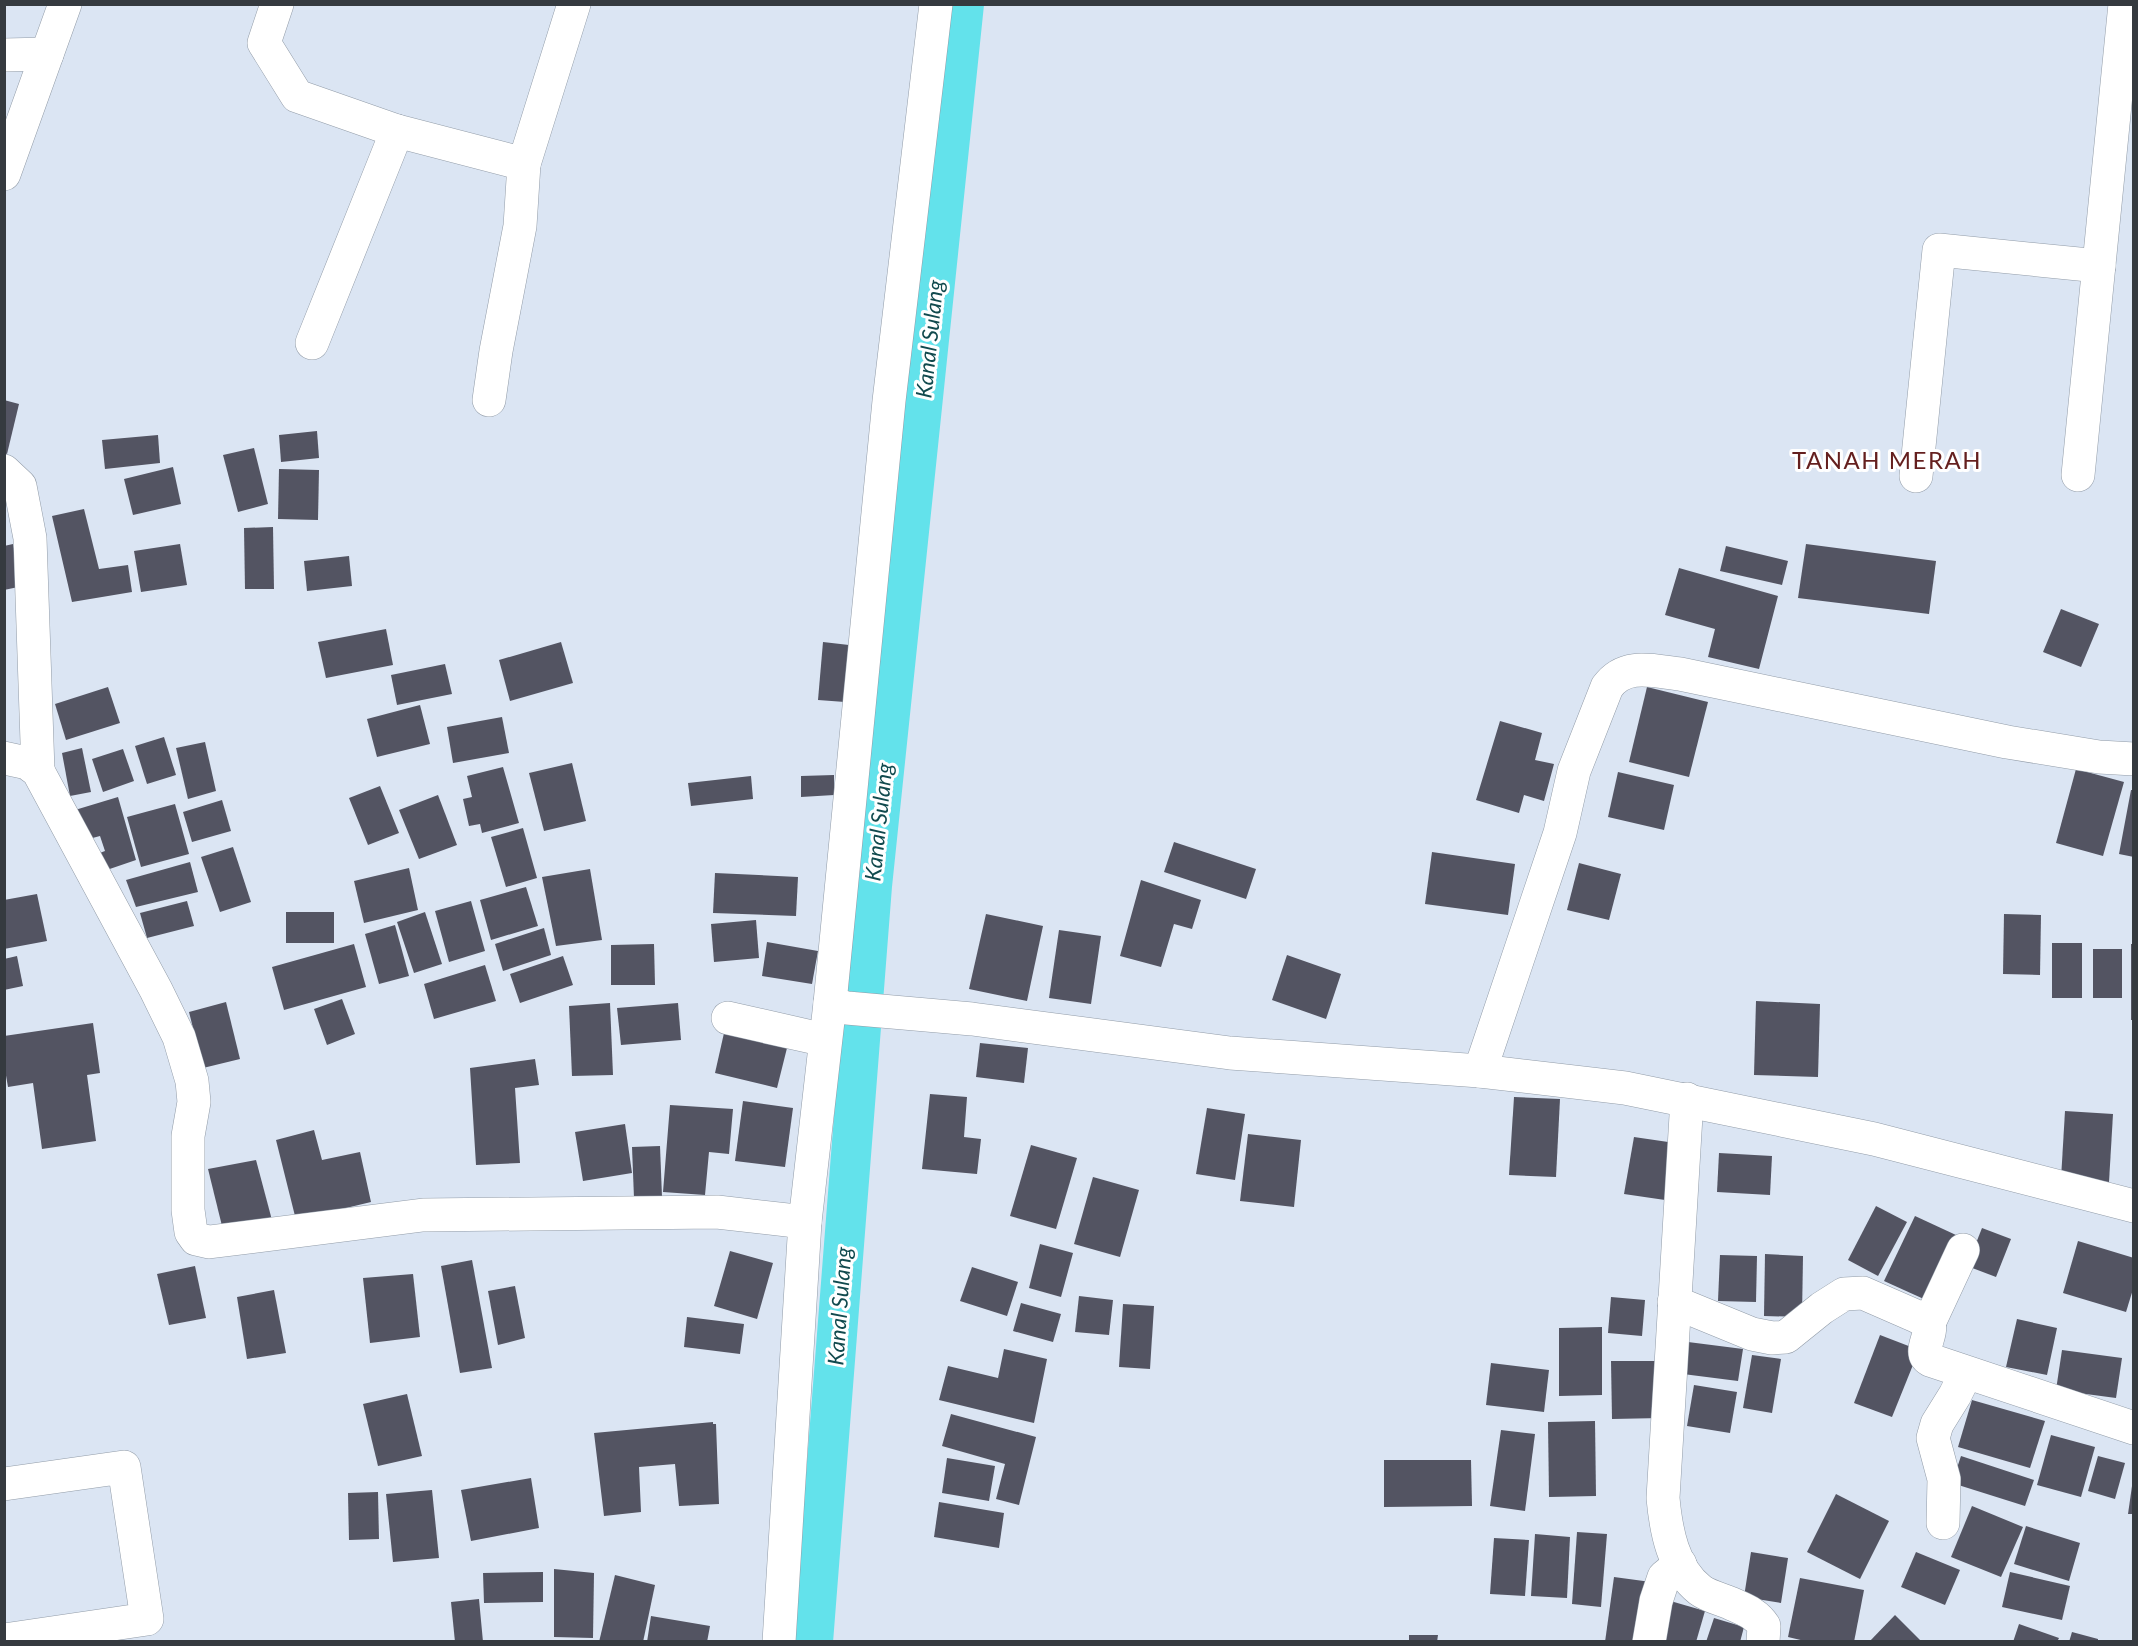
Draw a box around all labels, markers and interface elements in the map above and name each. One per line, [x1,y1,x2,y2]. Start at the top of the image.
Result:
water label: Kanal Sulang [909,278,949,399]
district label: TANAH MERAH [1792,445,1982,474]
water label: Kanal Sulang [858,761,898,882]
water label: Kanal Sulang [821,1246,857,1366]

